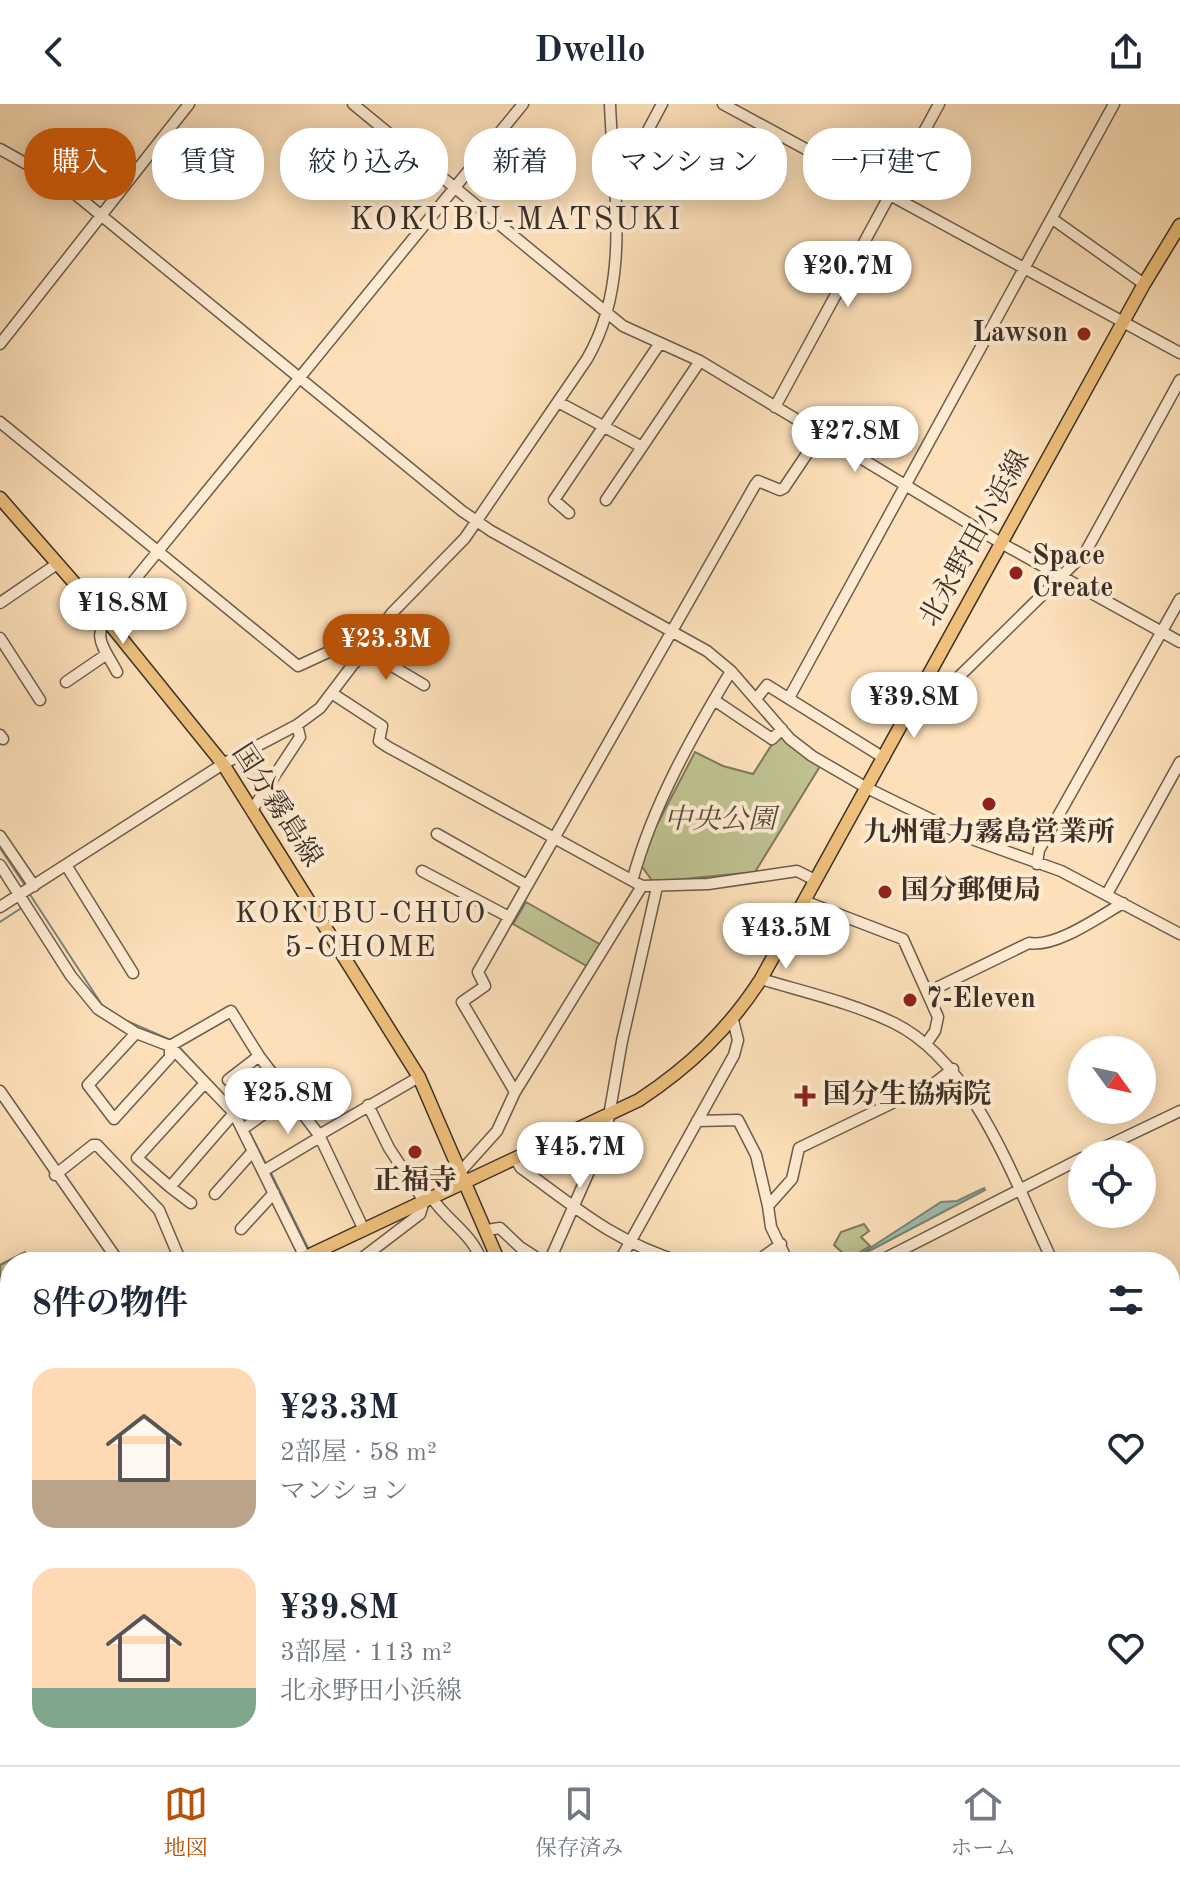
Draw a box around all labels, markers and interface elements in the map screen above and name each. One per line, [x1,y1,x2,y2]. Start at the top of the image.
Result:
icon: back [32,30,76,74]
icon: share [1104,30,1148,74]
text: Dwello [534,34,646,70]
chip: 購入 [24,128,136,200]
chip: 賃貸 [152,128,264,200]
chip: 絞り込み [280,128,448,200]
chip: 新着 [464,128,576,200]
chip: マンション [592,128,787,200]
chip: 一戸建て [803,128,971,200]
district label: KOKUBU-MATSUKI [350,205,682,237]
pin: ¥20.7M [783,241,913,309]
text: ¥20.7M [803,254,893,280]
place label: Lawson [972,320,1068,348]
marker: Lawson [1075,325,1093,343]
pin: ¥27.8M [790,406,920,474]
text: ¥27.8M [810,419,900,445]
street label: 北永野田小浜線 [914,445,1036,632]
place label: Space Create [1032,543,1113,603]
marker: Space Create [1007,564,1025,582]
pin: ¥18.8M [58,578,188,646]
text: ¥18.8M [78,591,168,617]
pin: ¥23.3M [321,614,451,682]
text: ¥23.3M [341,627,431,653]
pin: ¥39.8M [849,672,979,740]
text: ¥39.8M [869,685,959,711]
street label: 国分霧島線 [226,738,328,872]
marker: 九州電力霧島営業所 [980,795,998,813]
park label: 中央公園 [664,804,780,835]
place label: 九州電力霧島営業所 [863,817,1115,848]
place label: 国分郵便局 [901,875,1041,906]
marker: 国分郵便局 [876,883,894,901]
district label: KOKUBU-CHUO 5-CHOME [235,899,487,963]
pin: ¥43.5M [721,903,851,971]
text: ¥43.5M [741,916,831,942]
place label: 7-Eleven [926,986,1036,1014]
marker: 7-Eleven [901,991,919,1009]
north arrow [1068,1036,1156,1124]
map controls [1068,1036,1156,1228]
pin: ¥25.8M [223,1068,353,1136]
place label: 国分生協病院 [823,1079,991,1110]
text: ¥25.8M [243,1081,333,1107]
marker: 国分生協病院 [794,1085,816,1107]
pin: ¥45.7M [515,1122,645,1190]
text: ¥45.7M [535,1135,625,1161]
button: locate [1068,1140,1156,1228]
marker: 正福寺 [406,1143,424,1161]
place label: 正福寺 [373,1165,457,1196]
icon: filters [1104,1278,1148,1322]
text: 8件の物件 [32,1288,188,1322]
text: ¥23.3M [280,1392,399,1426]
icon: home [96,1400,192,1496]
icon: heart [1104,1426,1148,1470]
text: 2部屋 · 58 m² [280,1440,437,1466]
text: マンション [280,1479,409,1505]
text: ¥39.8M [280,1592,399,1626]
icon: home [96,1600,192,1696]
icon: heart [1104,1626,1148,1670]
text: 3部屋 · 113 m² [280,1640,452,1666]
text: 北永野田小浜線 [280,1679,462,1705]
tab: 地図 [164,1782,208,1863]
tab: 保存済み [535,1782,623,1863]
tab: ホーム [950,1782,1016,1863]

